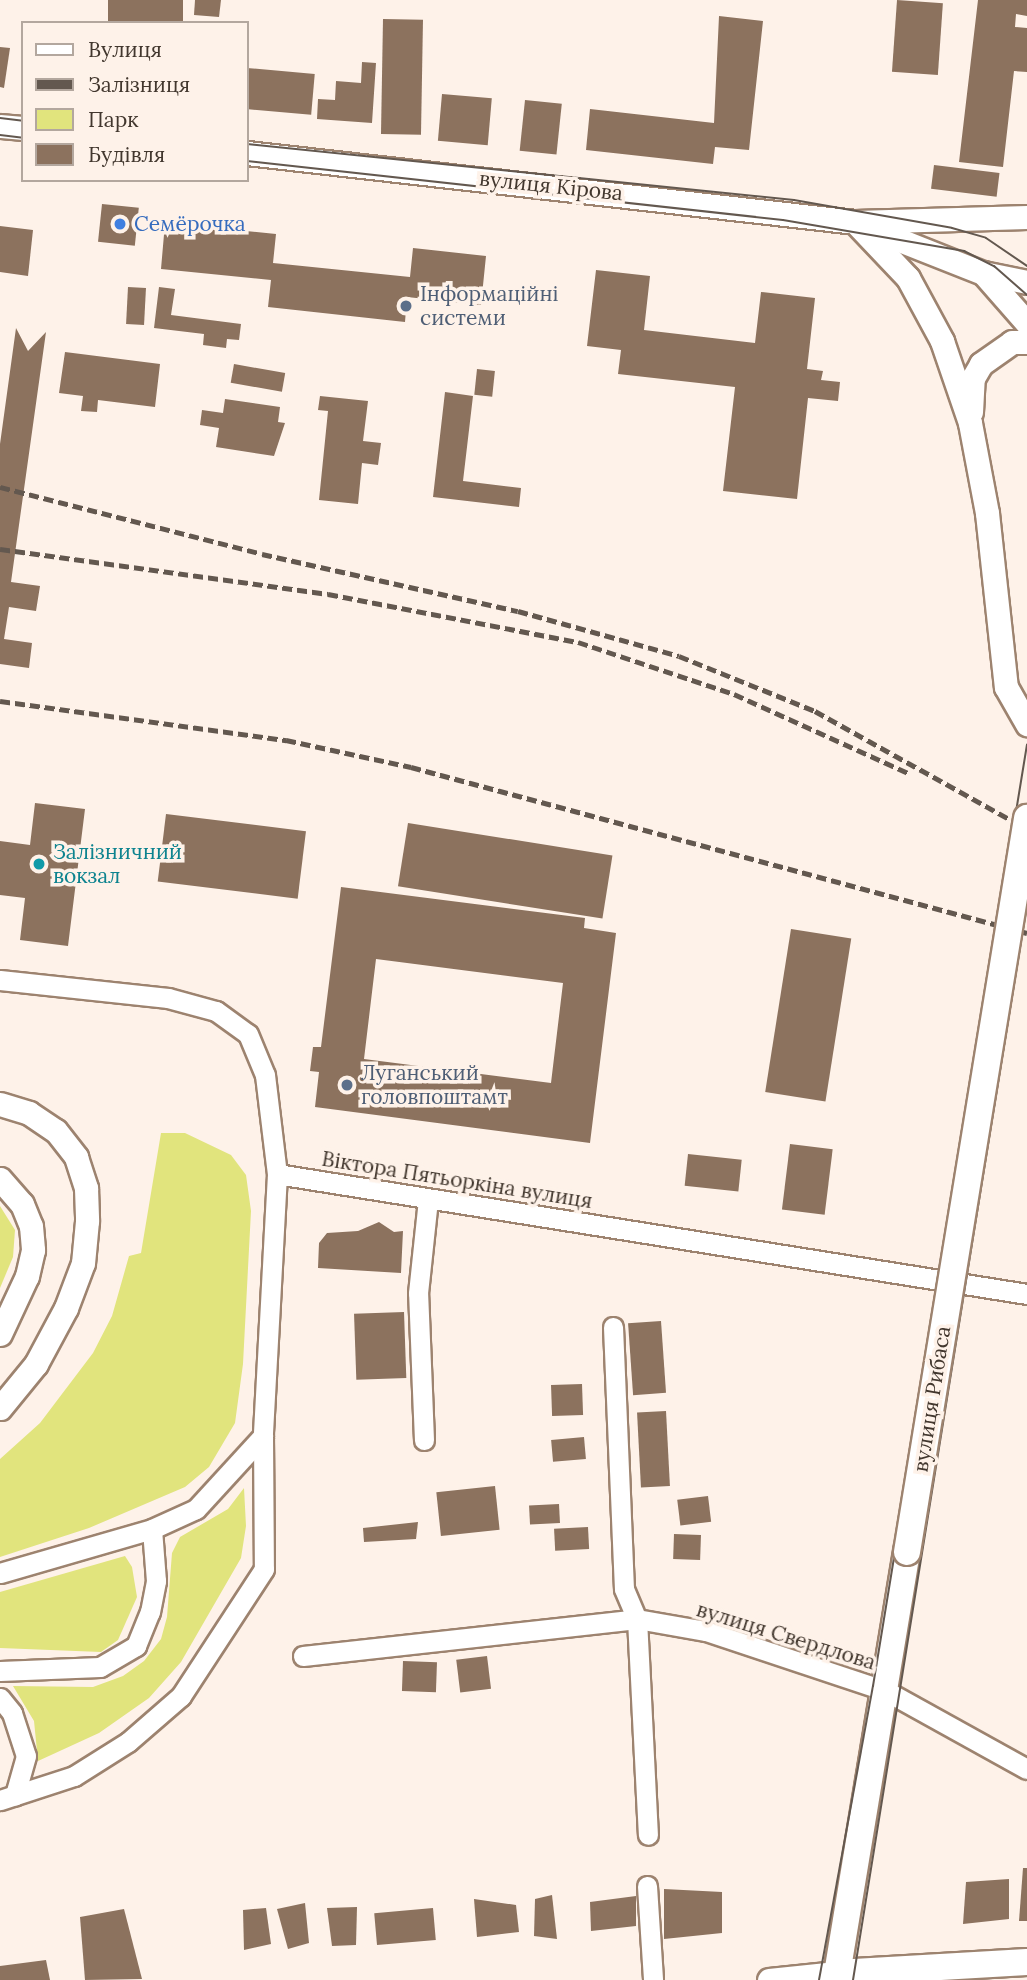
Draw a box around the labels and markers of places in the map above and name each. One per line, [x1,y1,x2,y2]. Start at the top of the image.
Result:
place label: Семёрочка [134,211,246,237]
marker: Семёрочка [112,216,128,232]
place label: Інформаційні системи [420,281,558,331]
marker: Інформаційні системи [398,298,414,314]
place label: Залізничний вокзал [53,839,182,889]
marker: Залізничний вокзал [31,856,47,872]
place label: Луганський головпоштамт [361,1060,508,1110]
marker: Луганський головпоштамт [339,1077,355,1093]

